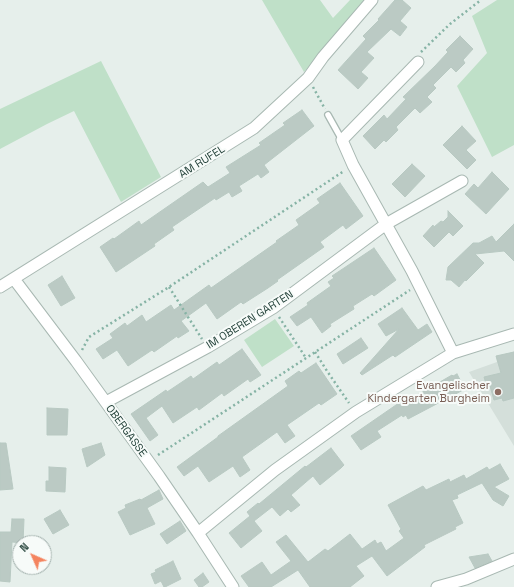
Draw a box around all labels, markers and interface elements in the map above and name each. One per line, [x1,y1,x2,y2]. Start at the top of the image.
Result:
street label: AM RUFEL [177,143,227,181]
street label: IM OBEREN GARTEN [204,288,296,352]
place label: Evangelischer Kindergarten Burgheim [367,379,490,405]
marker: Evangelischer Kindergarten Burgheim [493,387,503,397]
street label: OBERGASSE [103,402,149,460]
north arrow [12,535,52,575]
text: N [17,540,32,555]

